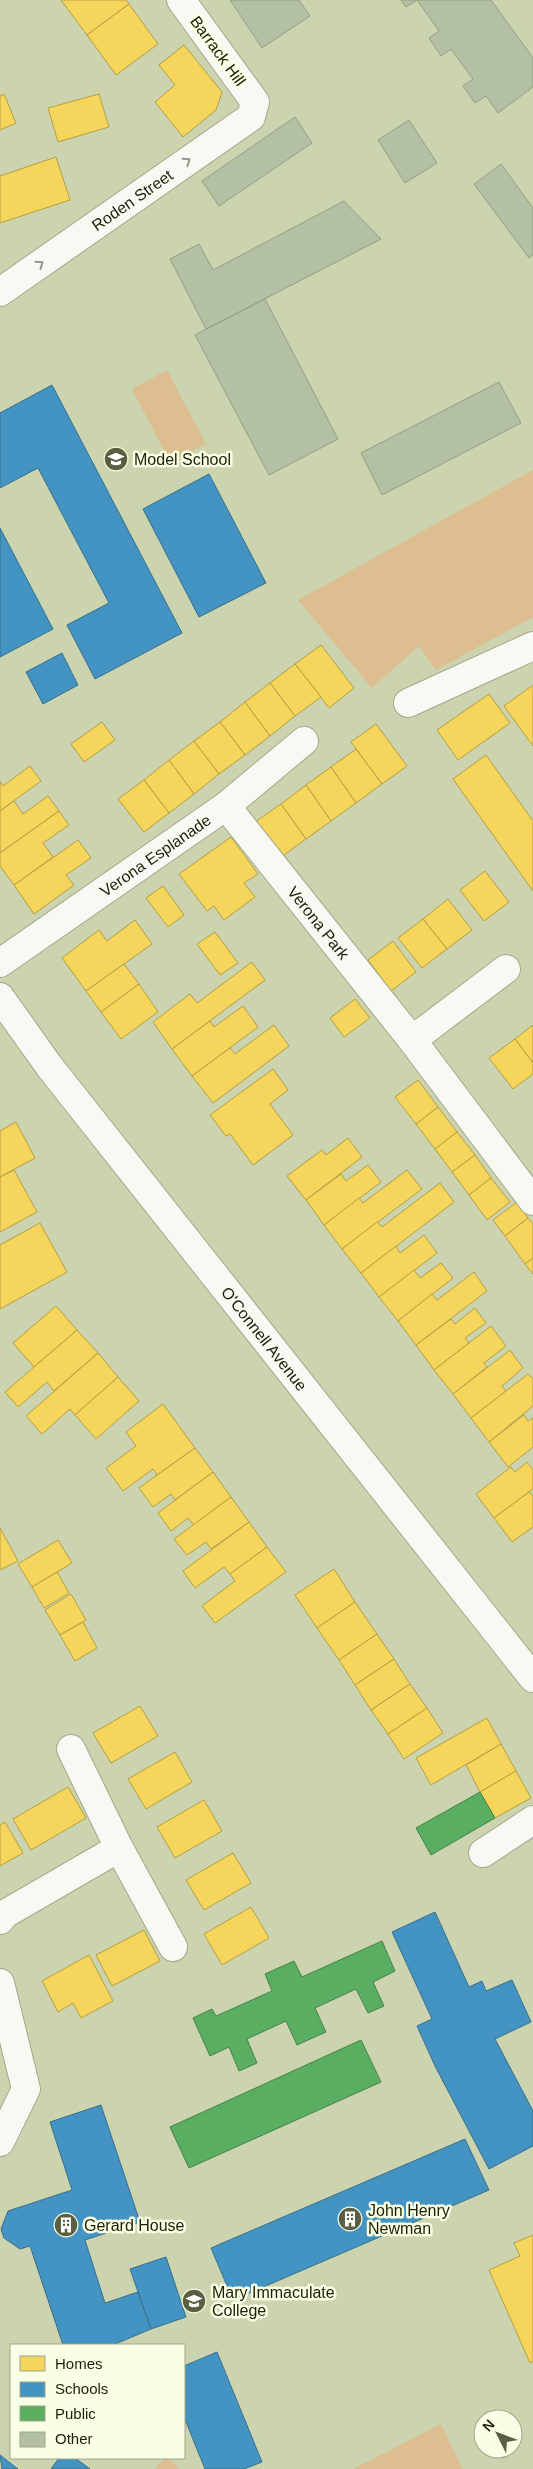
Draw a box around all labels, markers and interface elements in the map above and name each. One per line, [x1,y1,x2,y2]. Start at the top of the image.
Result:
street label: Barrack Hill [187,13,249,89]
one-way arrow [182,158,191,167]
street label: Roden Street [89,166,176,234]
one-way arrow [34,261,44,270]
school or university icon: Model School [103,446,129,472]
place label: Model School [134,451,231,468]
street label: Verona Esplanade [97,811,214,899]
street label: Verona Park [285,883,353,963]
street label: O'Connell Avenue [218,1283,311,1394]
place label: John Henry Newman [368,2202,450,2237]
building icon: John Henry Newman [337,2206,363,2232]
building icon: Gerard House [53,2212,79,2238]
place label: Gerard House [84,2217,185,2234]
place label: Mary Immaculate College [212,2284,335,2319]
school or university icon: Mary Immaculate College [181,2288,207,2314]
legend [10,2344,185,2459]
text: Homes [55,2355,103,2372]
text: Schools [55,2380,108,2397]
text: Public [55,2405,96,2422]
north arrow [473,2409,523,2459]
text: N [479,2416,498,2434]
text: Other [55,2430,93,2447]

